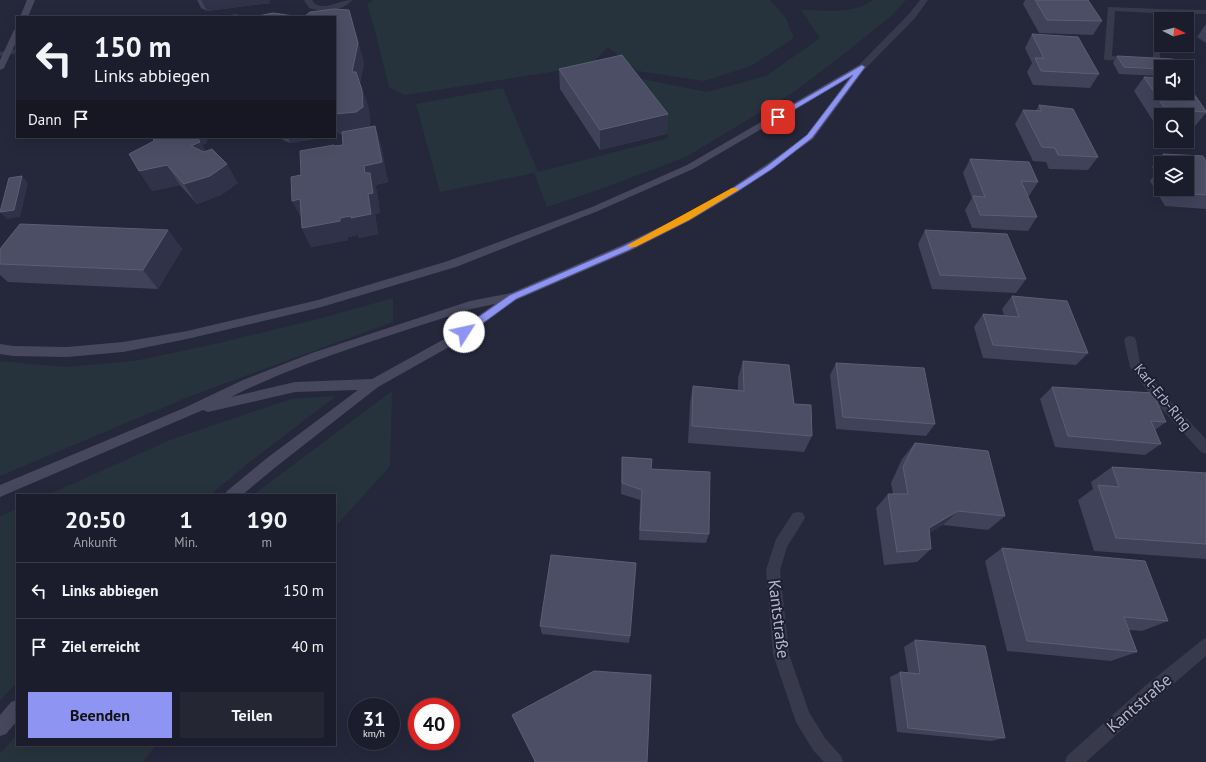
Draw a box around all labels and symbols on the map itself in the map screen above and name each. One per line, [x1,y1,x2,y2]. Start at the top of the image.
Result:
north arrow [1154,12,1194,52]
pin [761,100,795,134]
position arrow [443,311,485,353]
street label: Karl-Erb-Ring [1130,360,1196,434]
street label: Kantstraße [763,578,795,660]
street label: Kantstraße [1102,669,1176,737]
speed limit sign: 40 [408,698,460,750]

